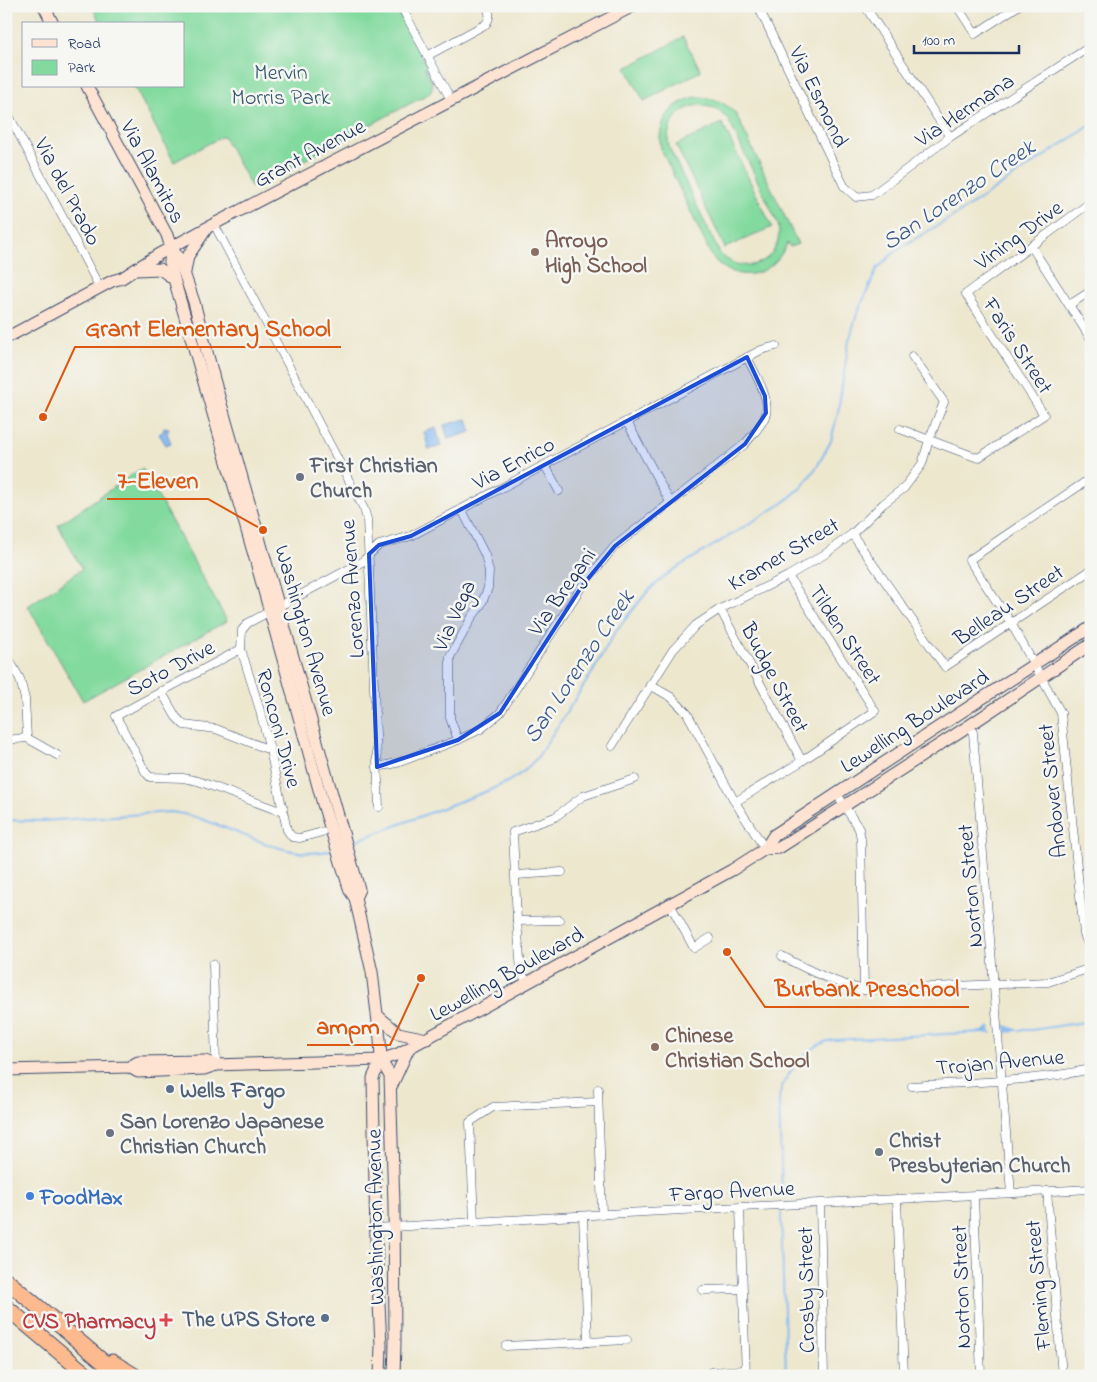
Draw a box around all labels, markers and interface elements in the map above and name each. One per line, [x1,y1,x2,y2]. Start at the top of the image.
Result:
legend [22,22,185,88]
scale bar [914,22,1020,54]
text: 100 m [922,30,955,52]
text: Road [68,33,101,55]
street label: Via Esmond [779,40,856,153]
text: Park [68,57,96,79]
park label: Mervin Morris Park [232,58,331,115]
street label: Via Hermana [909,66,1022,157]
street label: Grant Avenue [249,112,372,197]
street label: Via Alamitos [110,114,192,230]
water label: San Lorenzo Creek [876,131,1045,261]
street label: Via del Prado [24,132,108,252]
street label: Vining Drive [968,193,1071,281]
place label: Arroyo High School [545,226,647,284]
marker: Arroyo High School [529,246,541,258]
street label: Faris Street [973,291,1060,402]
callout: Grant Elementary School [75,308,341,347]
text: Grant Elementary School [85,313,331,349]
street label: Via Enrico [467,430,561,500]
place label: First Christian Church [309,451,438,508]
callout: 7-Eleven [107,460,208,499]
text: 7-Eleven [118,465,199,500]
marker: First Christian Church [294,471,306,483]
street label: Kramer Street [723,510,847,600]
street label: Lorenzo Avenue [333,518,375,659]
street label: Washington Avenue [263,542,344,720]
street label: Via Bregani [521,542,606,645]
street label: Belleau Street [947,557,1072,656]
street label: Via Vega [426,576,486,658]
street label: Tilden Street [799,579,888,693]
water label: San Lorenzo Creek [516,582,645,751]
street label: Budge Street [730,617,816,740]
street label: Soto Drive [122,633,221,706]
street label: Lewelling Boulevard [835,662,997,784]
street label: Ronconi Drive [246,666,308,792]
street label: Andover Street [1031,721,1077,859]
street label: Norton Street [951,822,993,949]
street label: Lewelling Boulevard [425,920,591,1032]
callout: Burbank Preschool [765,968,969,1007]
text: Burbank Preschool [774,973,959,1008]
callout: ampm [307,1006,390,1045]
text: ampm [316,1011,380,1046]
place label: Chinese Christian School [665,1021,810,1078]
marker: Chinese Christian School [649,1041,661,1053]
street label: Trojan Avenue [935,1042,1066,1086]
place label: Wells Fargo [180,1076,285,1109]
marker: Wells Fargo [164,1083,176,1095]
place label: San Lorenzo Japanese Christian Church [120,1107,325,1164]
place label: Christ Presbyterian Church [889,1126,1070,1184]
marker: San Lorenzo Japanese Christian Church [104,1127,116,1139]
street label: Washington Avenue [359,1128,396,1305]
marker: Christ Presbyterian Church [873,1146,885,1158]
street label: Fargo Avenue [668,1174,796,1213]
place label: FoodMax [39,1183,123,1215]
marker: FoodMax [24,1190,36,1202]
street label: Fleming Street [1018,1218,1063,1352]
street label: Norton Street [945,1224,981,1349]
street label: Crosby Street [791,1226,826,1353]
place label: The UPS Store [182,1305,316,1337]
place label: CVS Pharmacy [22,1307,156,1340]
marker: The UPS Store [319,1312,331,1324]
marker: CVS Pharmacy [160,1314,172,1326]

